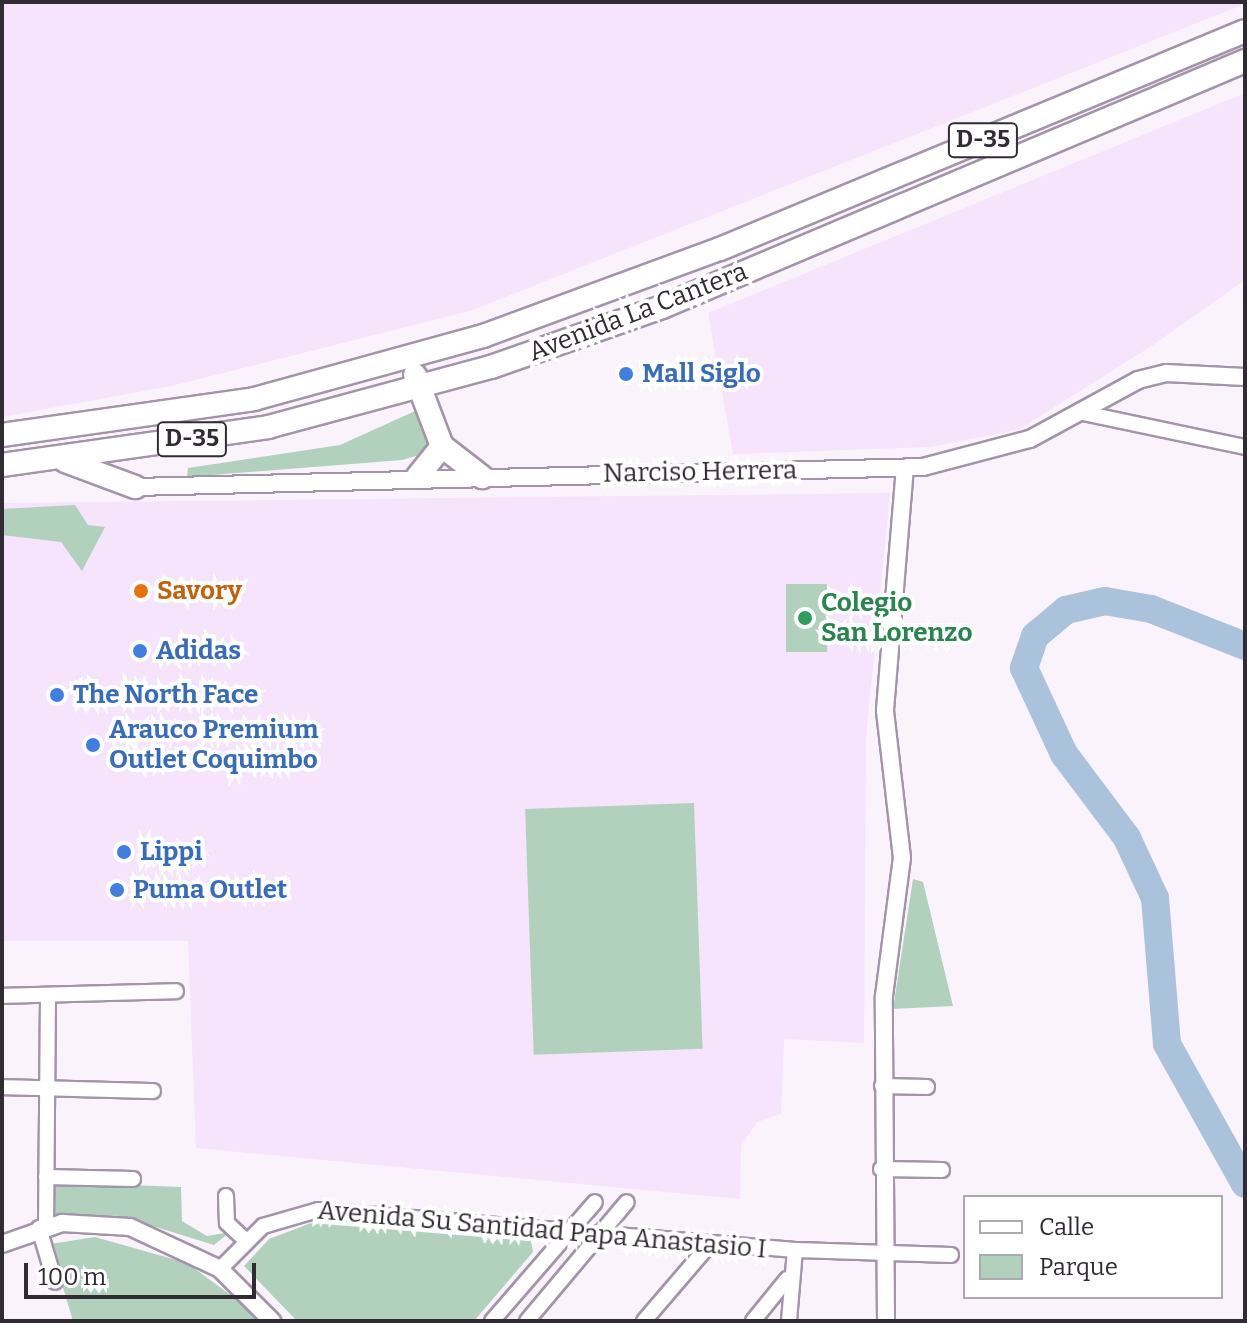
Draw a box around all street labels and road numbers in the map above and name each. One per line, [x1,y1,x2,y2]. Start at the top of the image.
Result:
road number: D-35 [947,120,1019,160]
street label: Avenida La Cantera [524,256,752,368]
road number: D-35 [156,419,228,459]
street label: Narciso Herrera [603,455,797,489]
street label: Avenida Su Santidad Papa Anastasio I [316,1195,768,1265]

